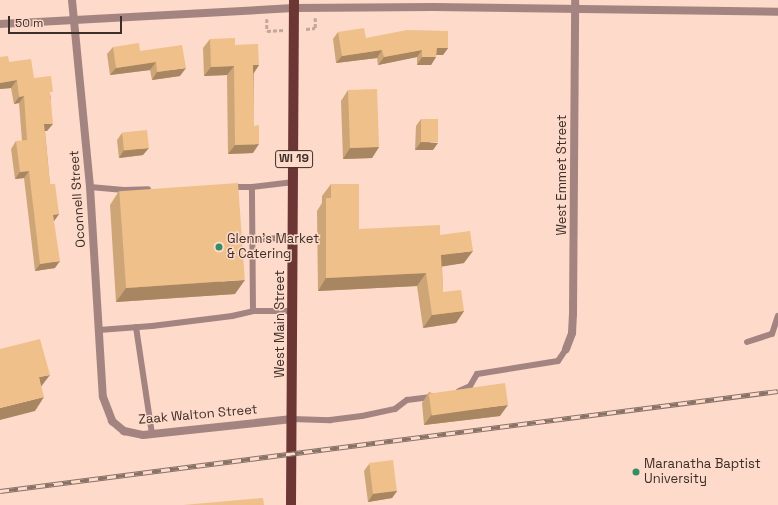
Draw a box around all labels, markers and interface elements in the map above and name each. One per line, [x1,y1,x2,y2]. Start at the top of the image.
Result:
scale bar [10,8,124,34]
text: 50 m [15,15,43,31]
street label: West Emmet Street [554,114,570,236]
road number: WI 19 [275,149,313,169]
street label: Oconnell Street [67,150,89,248]
place label: Glenn's Market & Catering [227,232,319,263]
marker: Glenn's Market & Catering [214,242,224,252]
street label: West Main Street [272,270,288,378]
street label: Zaak Walton Street [138,402,258,428]
place label: Maranatha Baptist University [644,457,761,488]
marker: Maranatha Baptist University [631,467,641,477]

